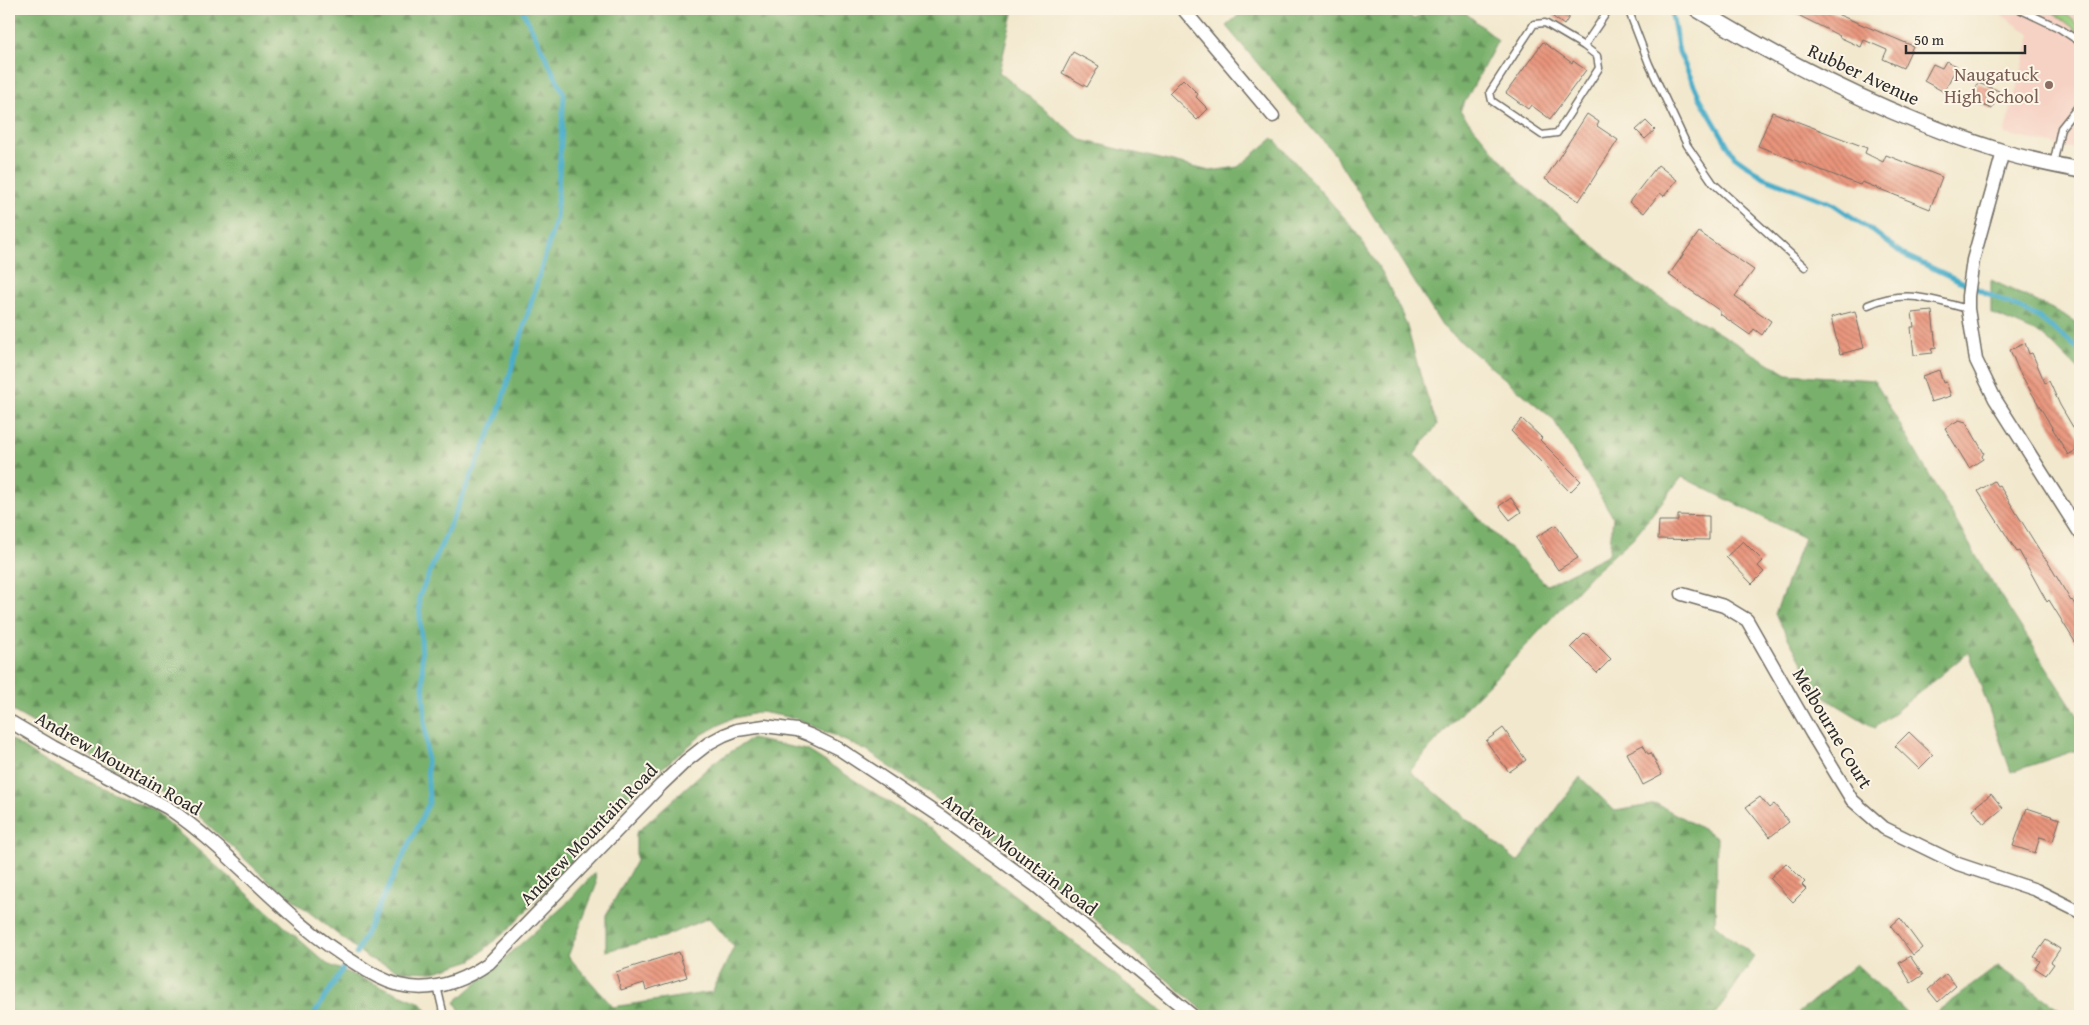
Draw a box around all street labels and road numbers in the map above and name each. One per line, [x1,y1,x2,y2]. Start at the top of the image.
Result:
street label: Rubber Avenue [1804,36,1924,112]
street label: Melbourne Court [1786,662,1880,794]
street label: Andrew Mountain Road [30,704,208,823]
street label: Andrew Mountain Road [513,756,664,911]
street label: Andrew Mountain Road [936,786,1104,922]

